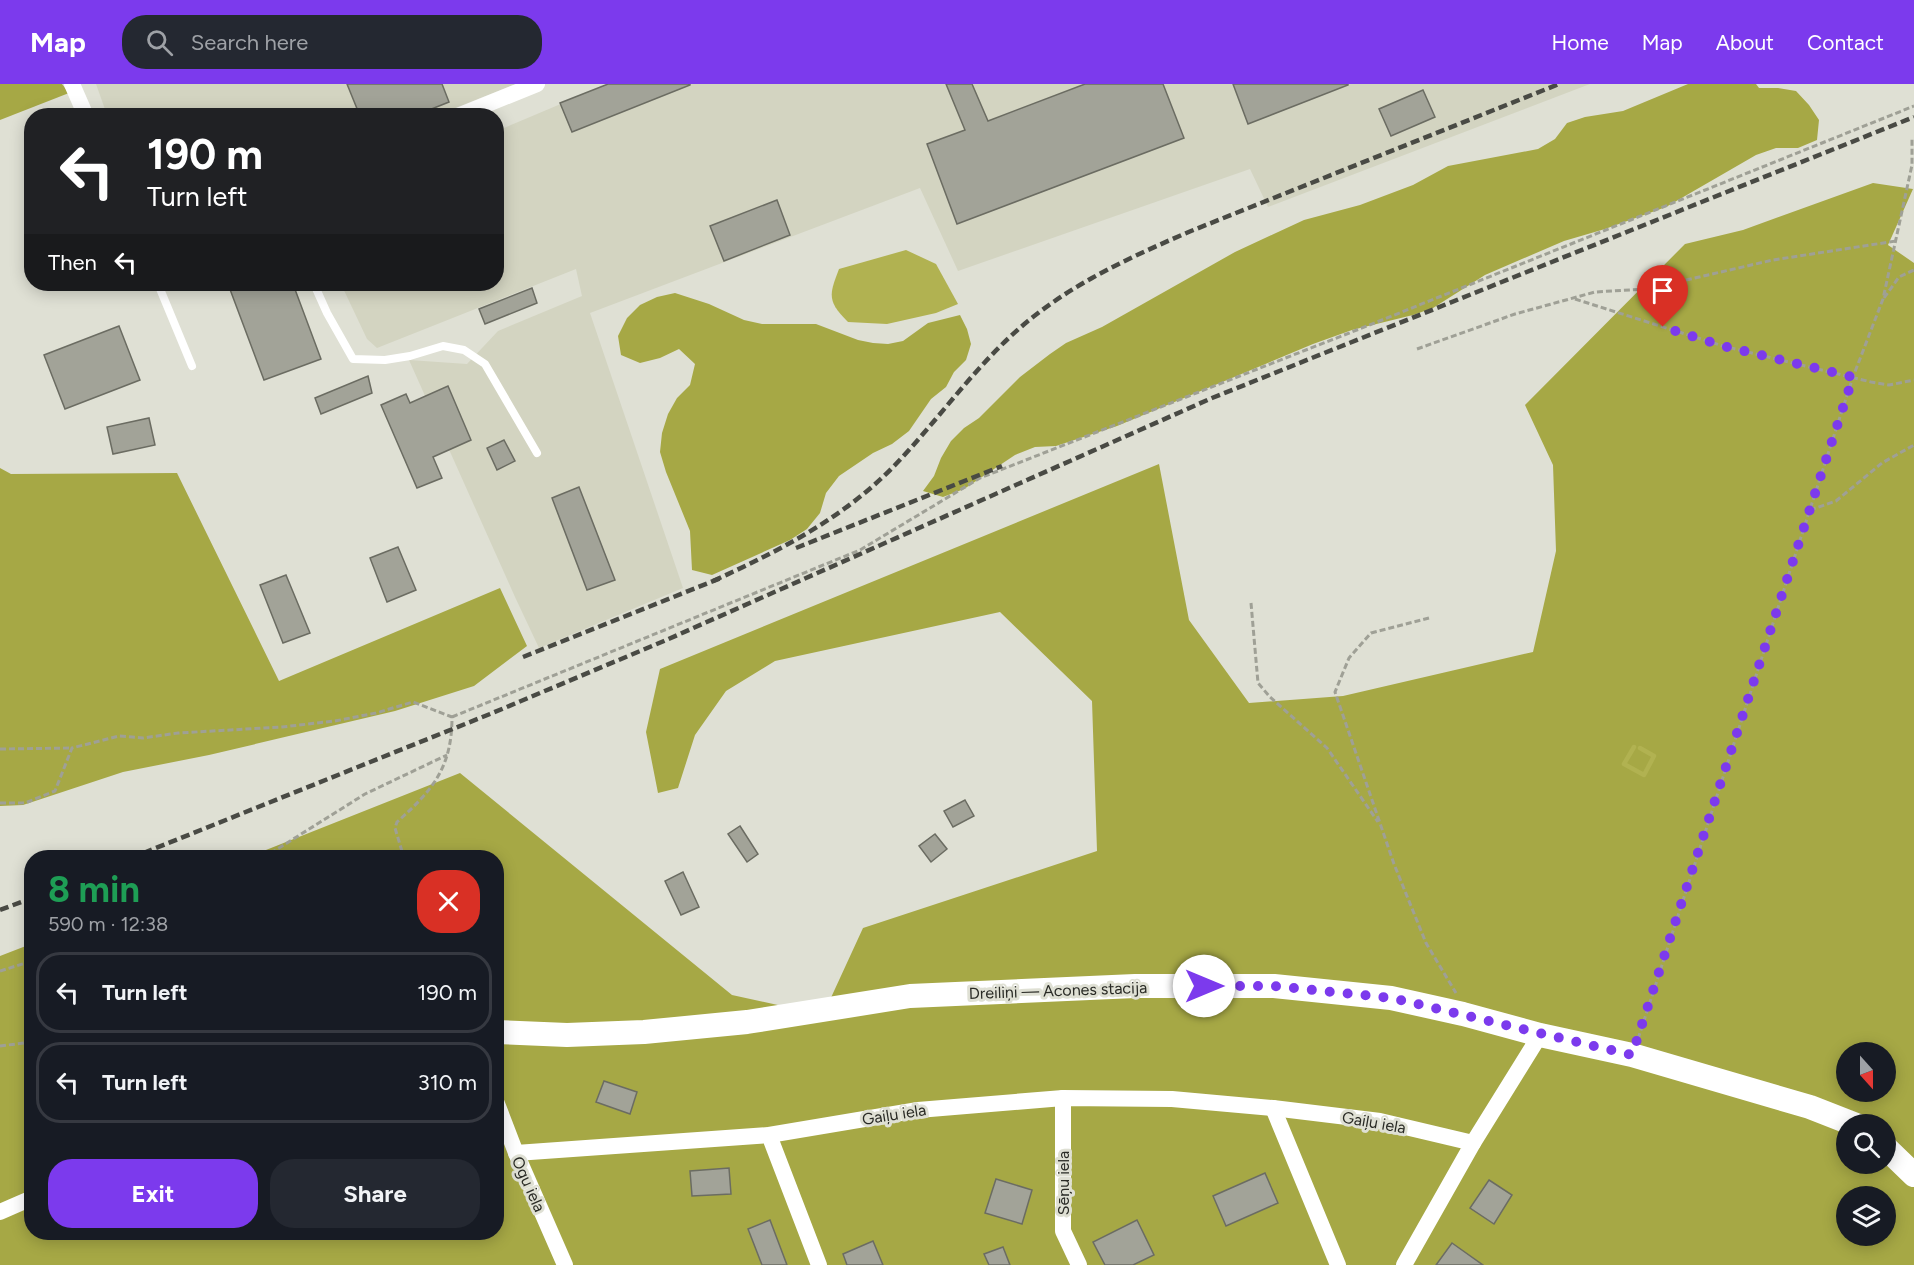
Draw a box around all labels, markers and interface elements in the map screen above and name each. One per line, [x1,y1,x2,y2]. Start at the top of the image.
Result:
search box [122,15,542,69]
text: Map [30,25,86,59]
icon: search [143,26,176,59]
text: Search here [191,29,308,56]
text: Home [1552,30,1609,55]
text: Map [1642,30,1683,55]
text: About [1716,30,1774,55]
text: Contact [1807,30,1884,55]
text: 190 m [147,129,263,180]
icon: left [48,132,126,210]
text: Turn left [147,180,247,213]
icon: left [109,246,142,279]
text: Then [48,249,97,276]
pin [1637,265,1688,327]
icon: arrive [1646,274,1679,307]
text: 8 min [48,868,140,911]
button: close [417,870,480,933]
text: 590 m · 12:38 [48,912,168,936]
position arrow [1172,954,1236,1018]
icon: left [51,976,84,1009]
street label: Dreiliņi — Acones stacija [969,978,1148,1003]
text: Turn left [102,979,188,1006]
text: 190 m [417,979,477,1006]
north arrow [1836,1042,1896,1102]
map controls [1836,1042,1896,1246]
icon: left [51,1066,84,1099]
text: Turn left [102,1069,188,1096]
text: 310 m [418,1069,477,1096]
street label: Gaiļu iela [861,1100,927,1129]
street label: Gaiļu iela [1340,1108,1407,1137]
button: search [1836,1114,1896,1174]
street label: Sēņu iela [1054,1151,1073,1215]
street label: Ogu iela [508,1153,549,1215]
button: Exit [48,1159,258,1228]
button: Share [270,1159,480,1228]
button: layers [1836,1186,1896,1246]

